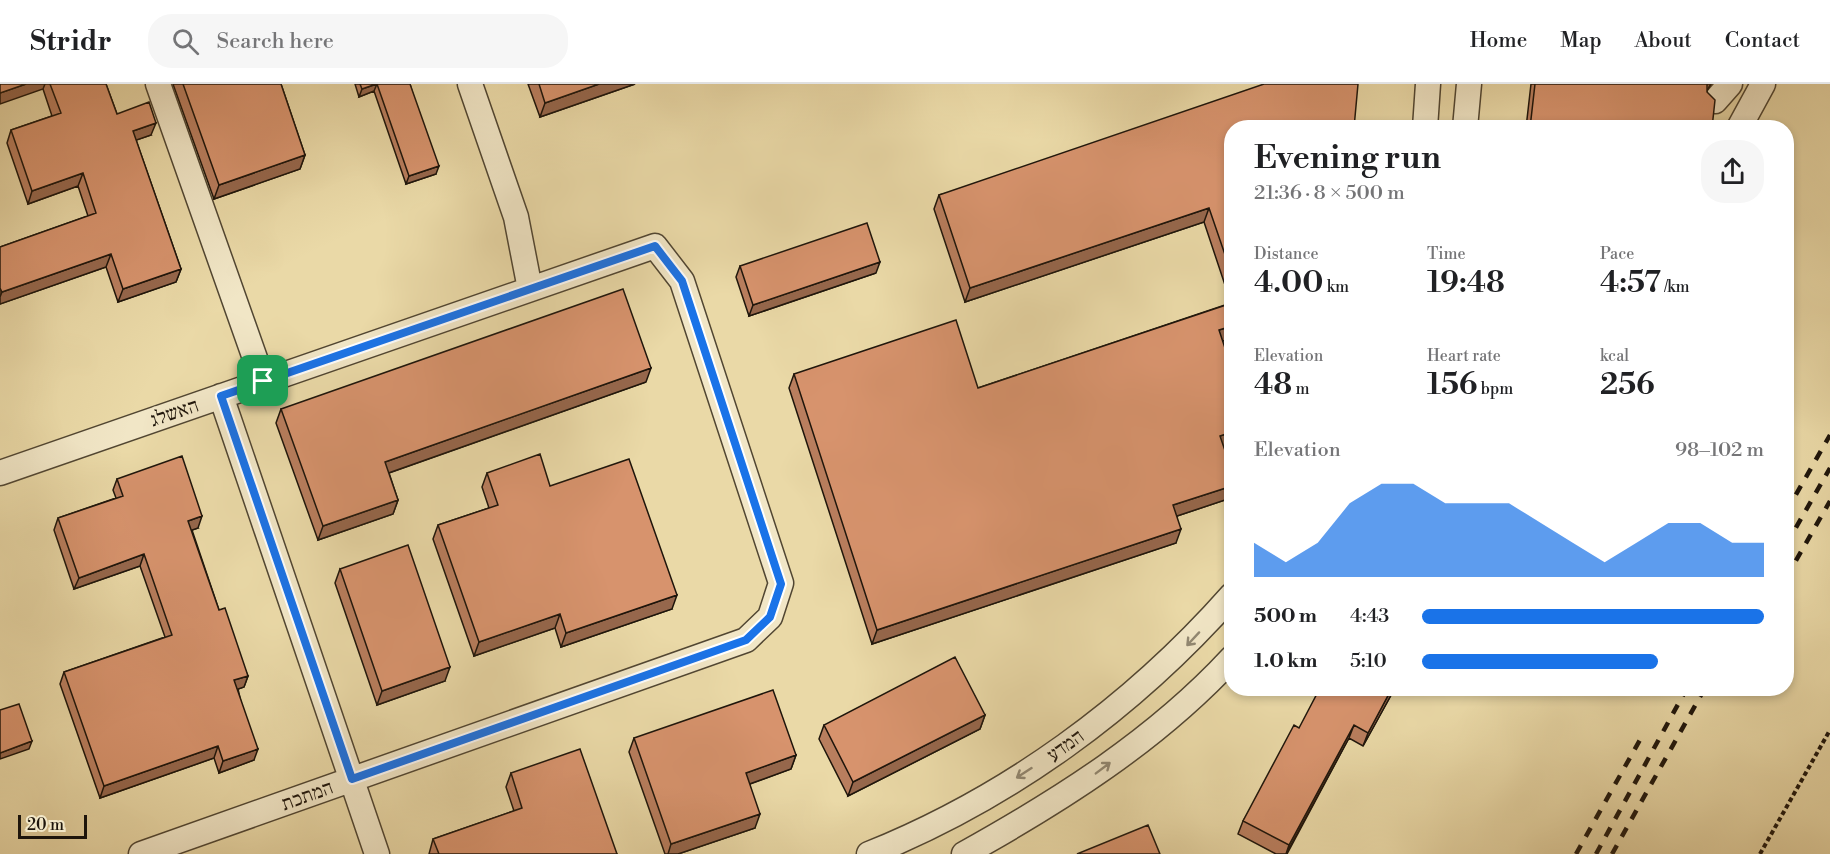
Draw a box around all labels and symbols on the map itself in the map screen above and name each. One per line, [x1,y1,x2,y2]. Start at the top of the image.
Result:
pin [237,355,288,406]
street label: האשלג [147,393,202,433]
one-way arrow [1186,631,1200,646]
street label: המדע [1042,724,1089,768]
one-way arrow [1095,762,1111,775]
one-way arrow [1016,768,1033,780]
street label: המתכת [278,776,337,817]
scale bar [18,812,87,840]

